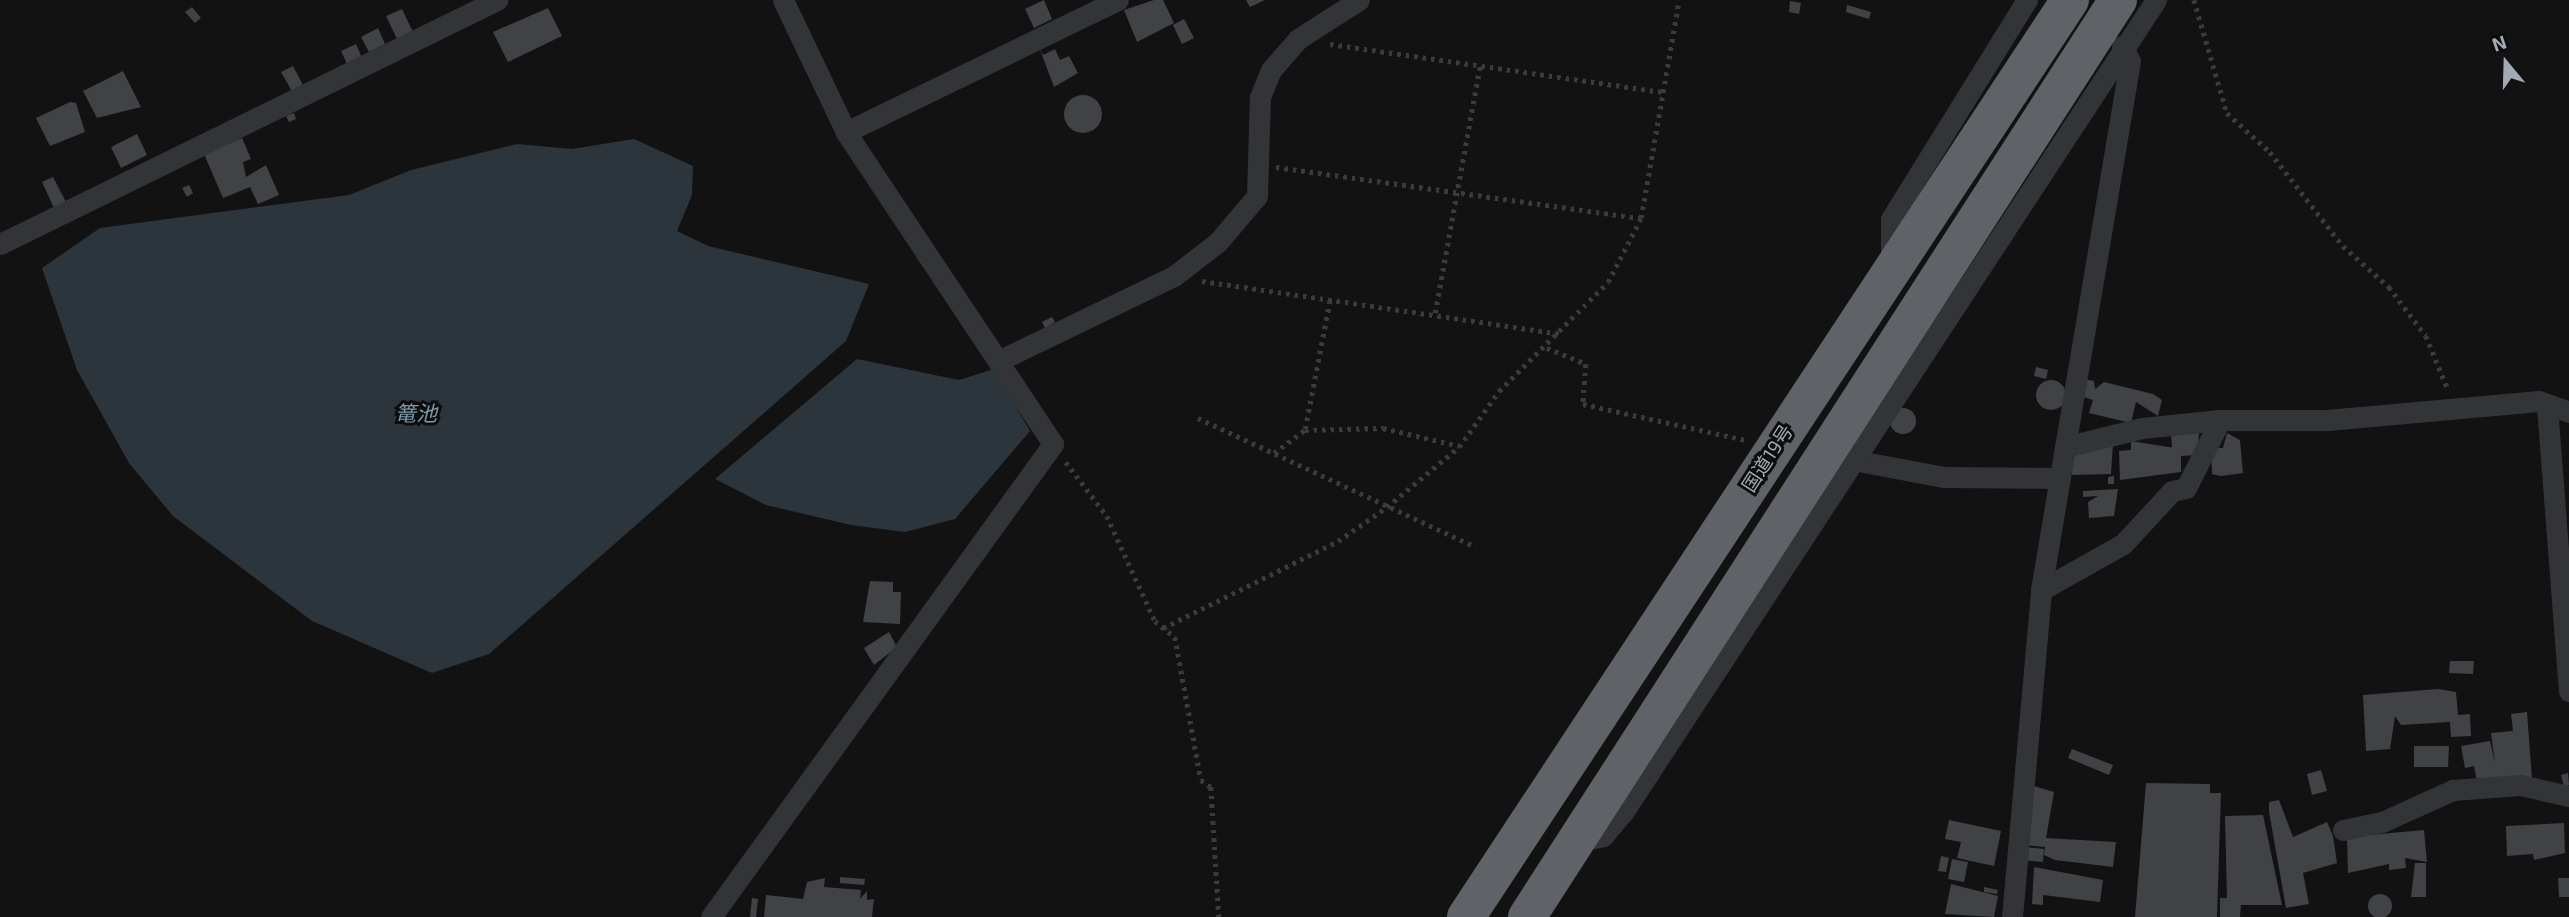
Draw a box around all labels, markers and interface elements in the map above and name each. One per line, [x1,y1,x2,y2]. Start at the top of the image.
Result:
north arrow [2471,28,2541,98]
text: N [2489,30,2509,56]
water label: 篭池 [395,400,437,426]
street label: 国道19号 [1737,420,1797,496]

